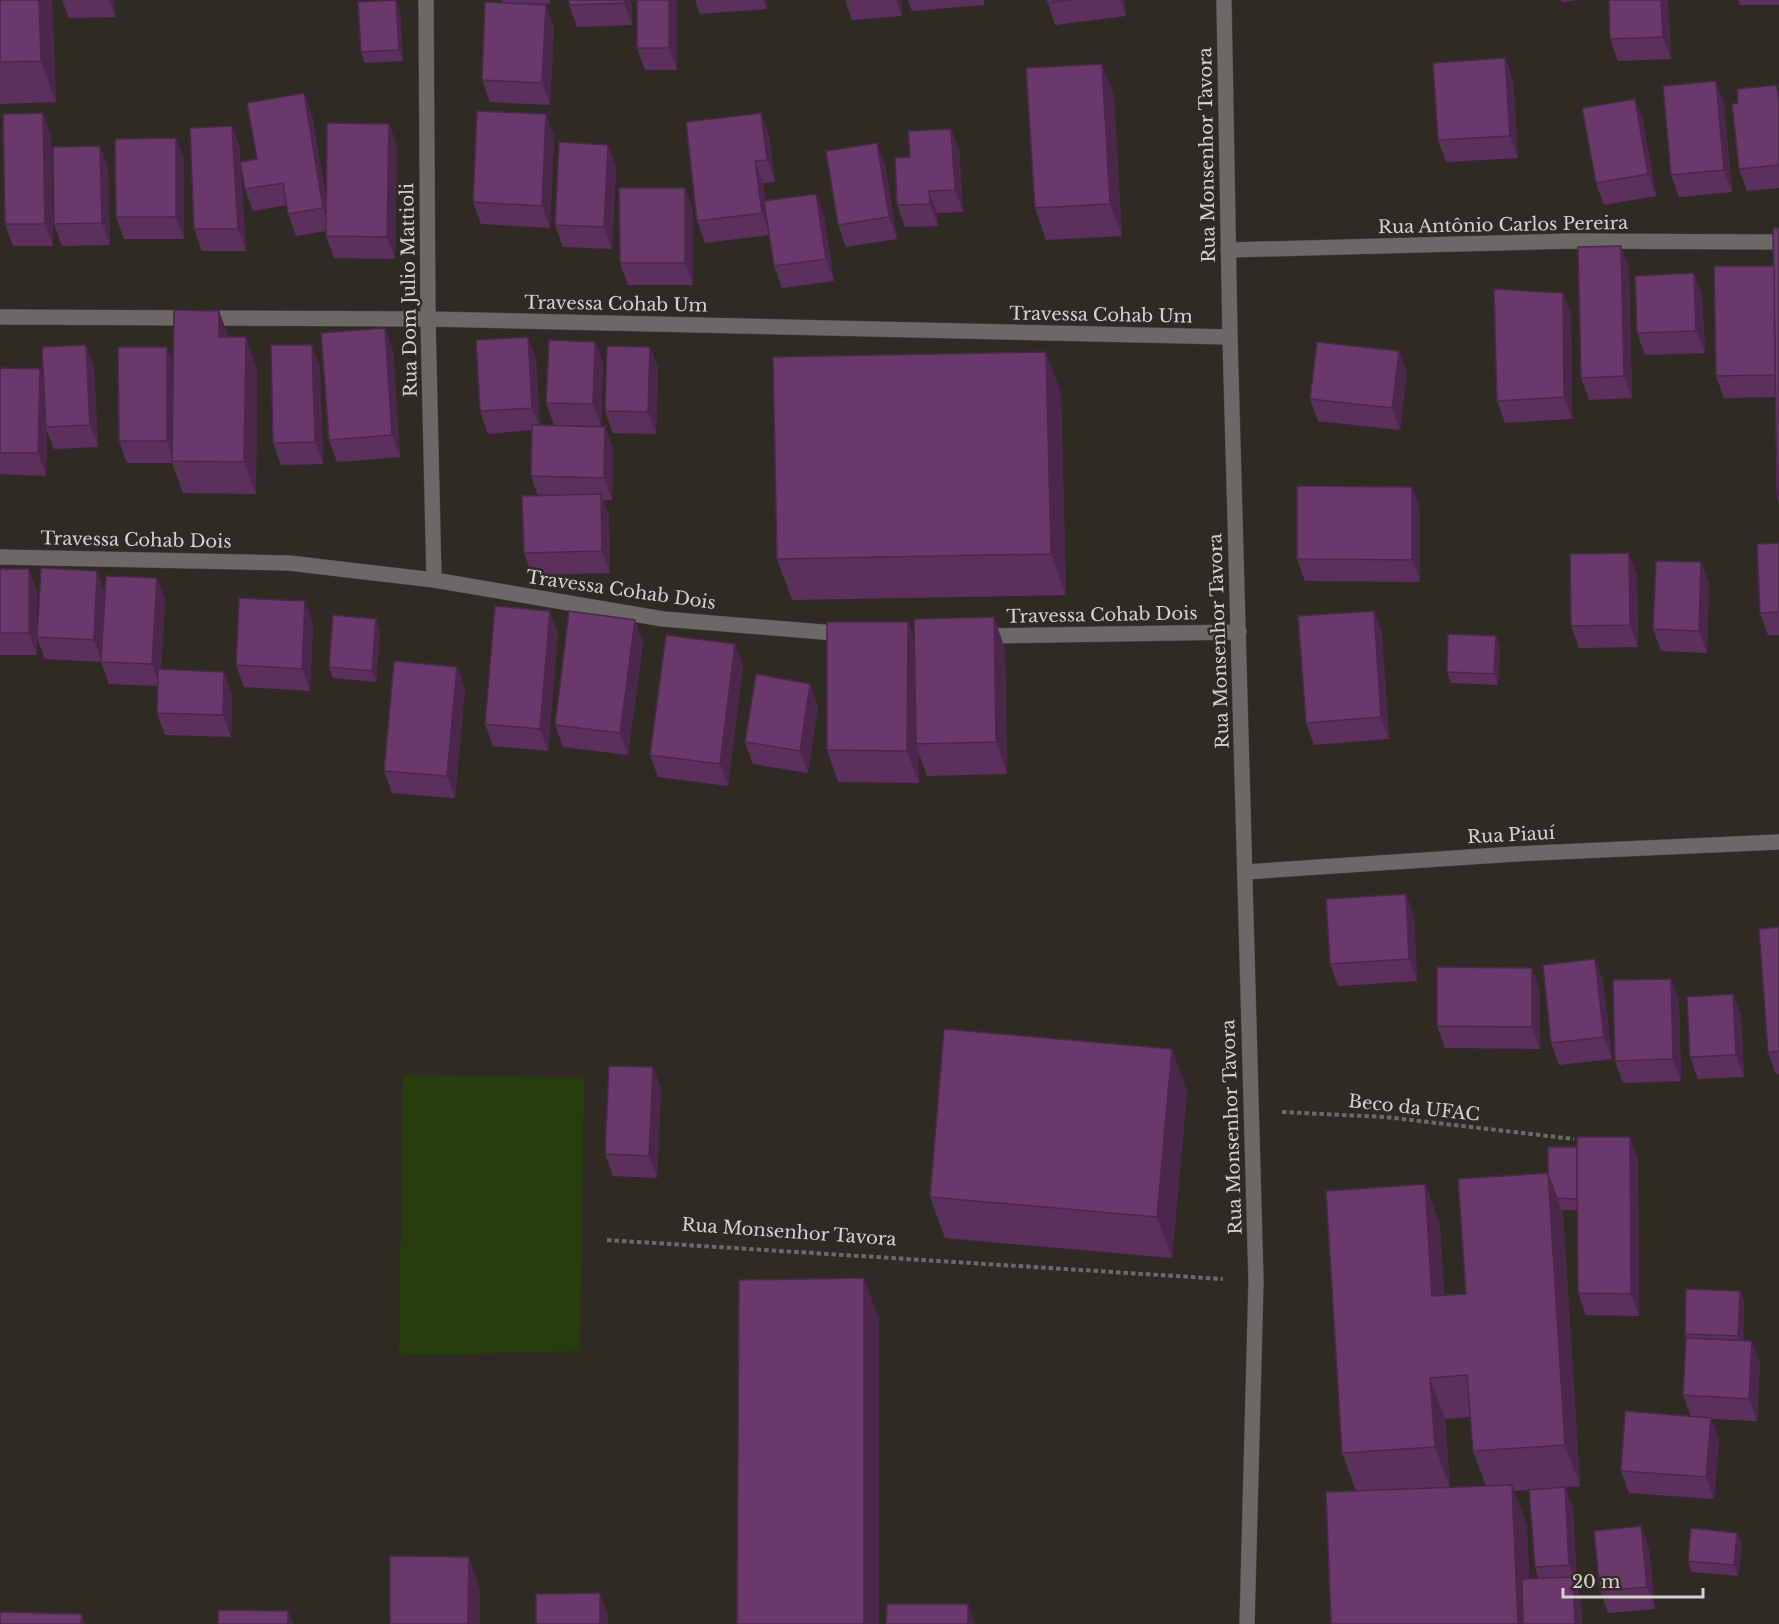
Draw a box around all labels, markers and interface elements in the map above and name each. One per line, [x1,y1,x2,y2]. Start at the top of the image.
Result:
street label: Rua Monsenhor Tavora [1194,47,1220,263]
street label: Rua Dom Julio Mattioli [396,183,422,397]
street label: Rua Antônio Carlos Pereira [1378,212,1628,238]
street label: Travessa Cohab Um [524,291,708,317]
street label: Travessa Cohab Um [1009,302,1193,328]
street label: Travessa Cohab Dois [40,527,232,553]
street label: Rua Monsenhor Tavora [1204,533,1234,749]
street label: Travessa Cohab Dois [525,566,717,614]
street label: Travessa Cohab Dois [1006,602,1198,628]
street label: Rua Piauí [1467,822,1556,848]
street label: Rua Monsenhor Tavora [1217,1019,1247,1235]
street label: Beco da UFAC [1347,1090,1481,1126]
street label: Rua Monsenhor Tavora [681,1214,897,1250]
scale bar [1563,1561,1702,1599]
text: 20 m [1572,1571,1620,1593]

